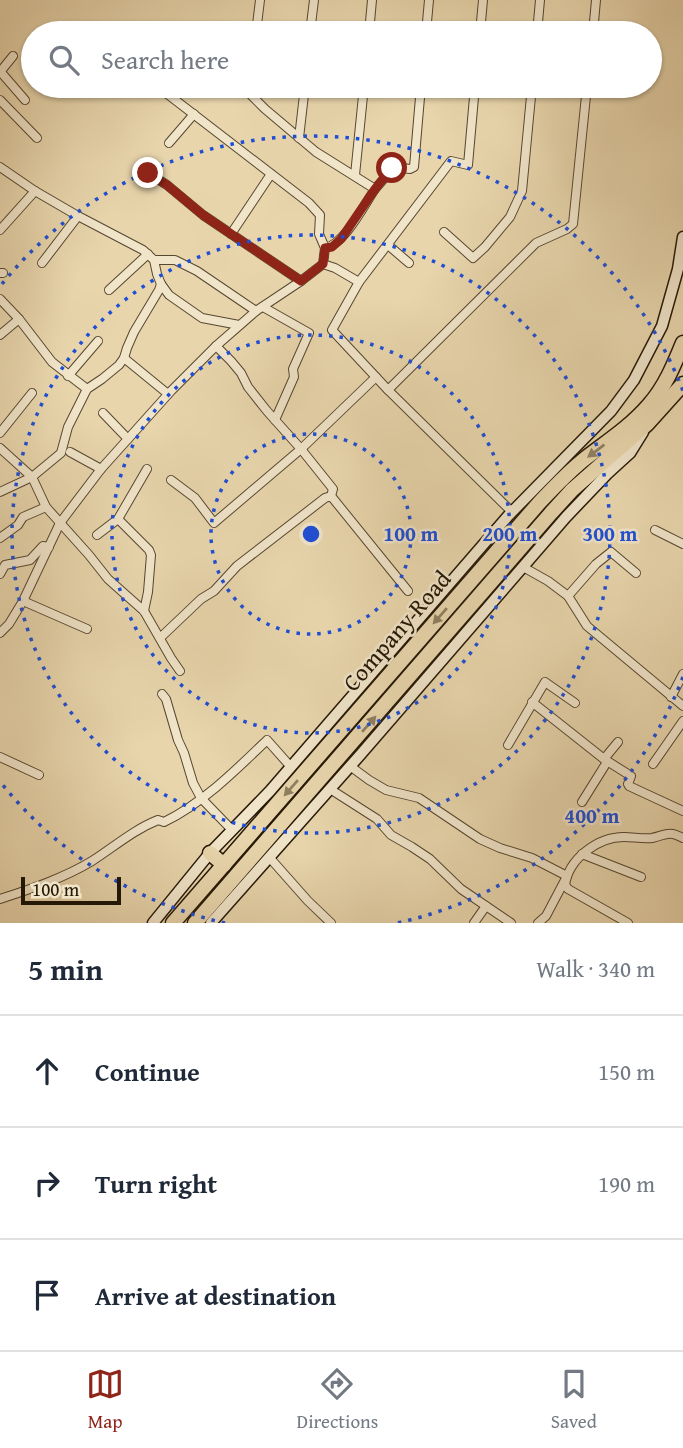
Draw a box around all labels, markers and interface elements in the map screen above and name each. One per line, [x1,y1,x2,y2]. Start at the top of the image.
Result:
search box [21,21,662,98]
text: Search here [101,40,229,79]
icon: search [45,41,83,79]
route start [376,152,407,183]
route end [132,157,163,188]
one-way arrow [587,443,605,458]
text: 100 m [383,518,439,549]
text: 200 m [482,518,538,549]
text: 300 m [582,518,638,549]
centre of rings [299,522,323,546]
street label: Company Road [334,562,459,699]
one-way arrow [433,608,448,625]
one-way arrow [360,716,376,733]
one-way arrow [284,779,299,796]
text: 400 m [564,800,620,831]
scale bar [21,874,121,906]
text: 100 m [32,875,79,903]
text: 5 min [28,947,103,991]
text: Walk · 340 m [536,952,655,985]
icon: ahead [28,1052,66,1090]
text: Continue [95,1052,200,1091]
text: 150 m [598,1055,655,1088]
icon: right [28,1164,66,1202]
text: Turn right [95,1164,217,1203]
text: 190 m [598,1167,655,1200]
icon: arrive [28,1276,66,1314]
text: Arrive at destination [95,1276,336,1315]
tab: Map [86,1365,124,1435]
tab: Directions [297,1365,378,1435]
tab: Saved [551,1365,597,1435]

